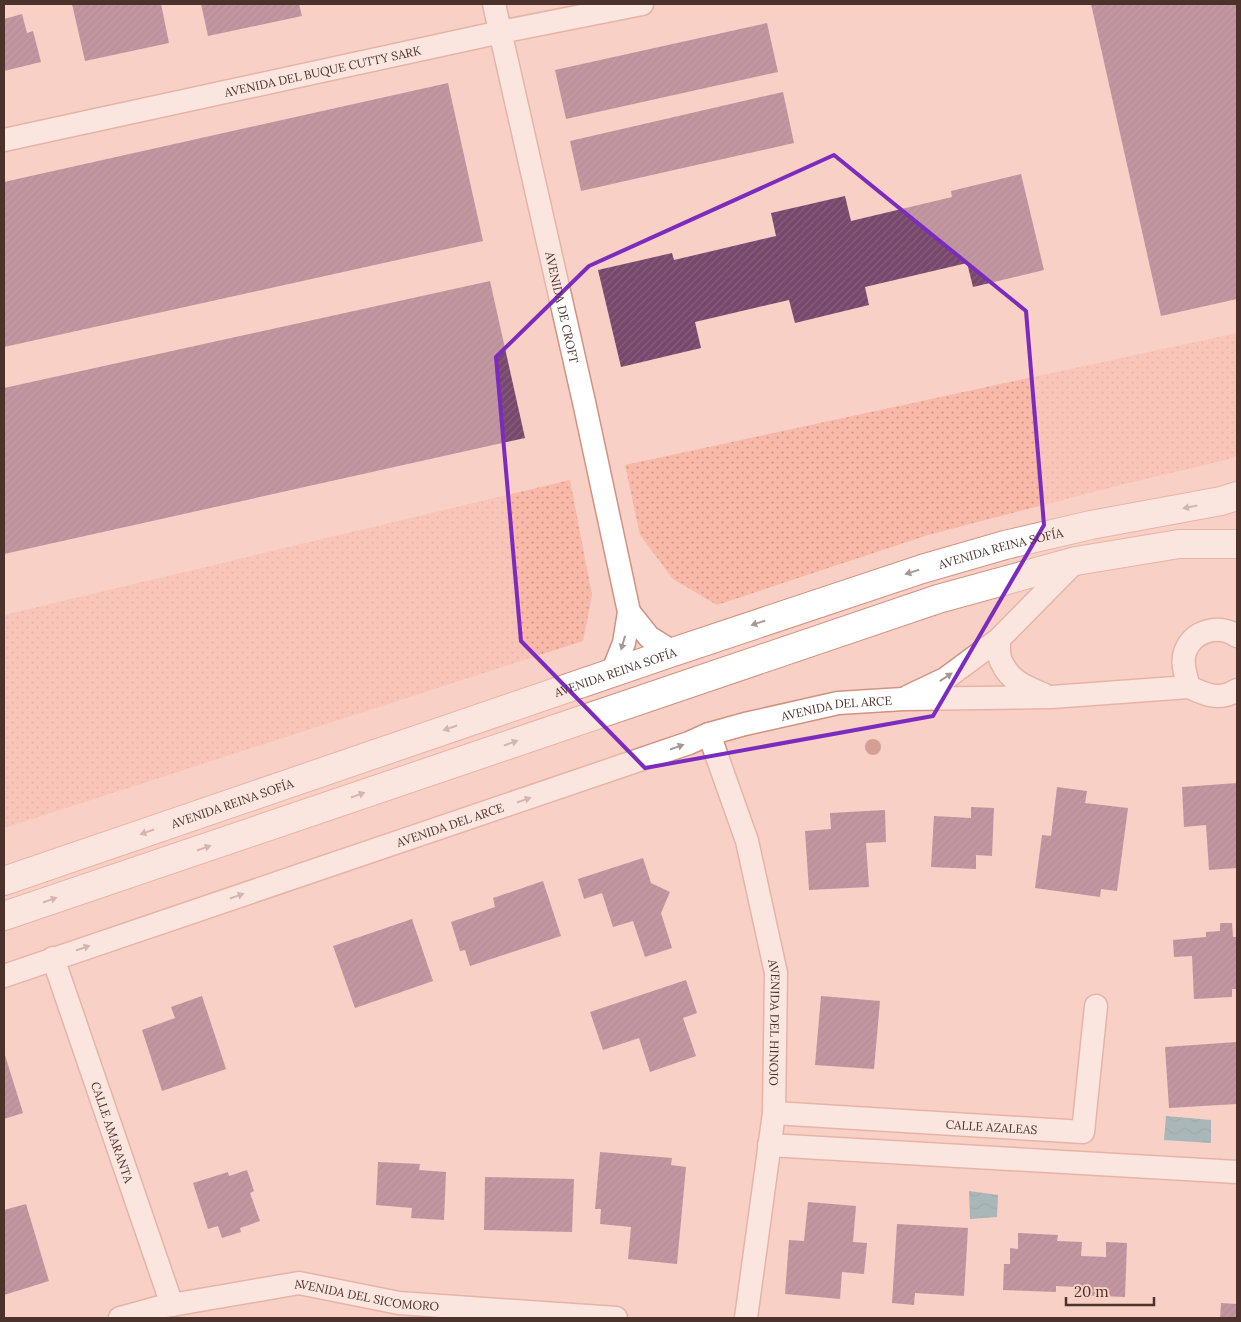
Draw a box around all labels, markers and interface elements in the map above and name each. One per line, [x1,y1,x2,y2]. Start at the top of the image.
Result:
street label: AVENIDA DEL BUQUE CUTTY SARK [222,42,423,100]
street label: AVENIDA DE CROFT [542,249,583,365]
one-way arrow [1182,503,1197,511]
street label: AVENIDA REINA SOFÍA [936,524,1065,572]
one-way arrow [905,569,920,576]
one-way arrow [751,620,766,628]
one-way arrow [618,636,626,651]
street label: AVENIDA REINA SOFÍA [551,644,679,700]
one-way arrow [940,672,953,682]
street label: AVENIDA DEL ARCE [778,692,892,723]
one-way arrow [442,725,457,732]
one-way arrow [504,739,519,746]
one-way arrow [670,743,685,751]
street label: AVENIDA REINA SOFÍA [168,775,296,831]
one-way arrow [350,791,365,799]
one-way arrow [516,796,531,803]
street label: AVENIDA DEL ARCE [393,799,505,850]
one-way arrow [139,828,154,836]
one-way arrow [196,844,211,851]
one-way arrow [230,892,245,900]
one-way arrow [43,896,58,904]
one-way arrow [76,944,91,952]
street label: AVENIDA DEL HINOJO [765,957,784,1086]
street label: CALLE AMARANTA [88,1079,137,1185]
street label: CALLE AZALEAS [945,1116,1038,1137]
scale bar [1066,1274,1154,1306]
street label: AVENIDA DEL SICOMORO [292,1275,440,1313]
text: 20 m [1074,1282,1109,1301]

